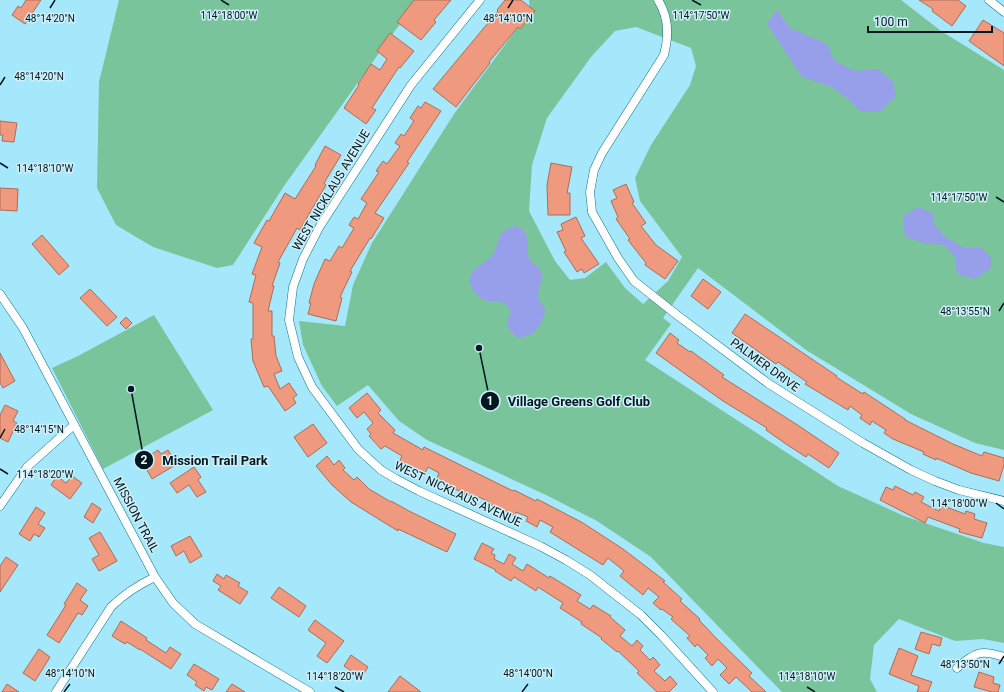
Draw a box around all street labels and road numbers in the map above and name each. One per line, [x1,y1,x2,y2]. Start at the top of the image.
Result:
street label: WEST NICKLAUS AVENUE [289,127,373,253]
street label: PALMER DRIVE [728,335,802,395]
street label: WEST NICKLAUS AVENUE [392,458,524,530]
street label: MISSION TRAIL [110,475,162,555]

